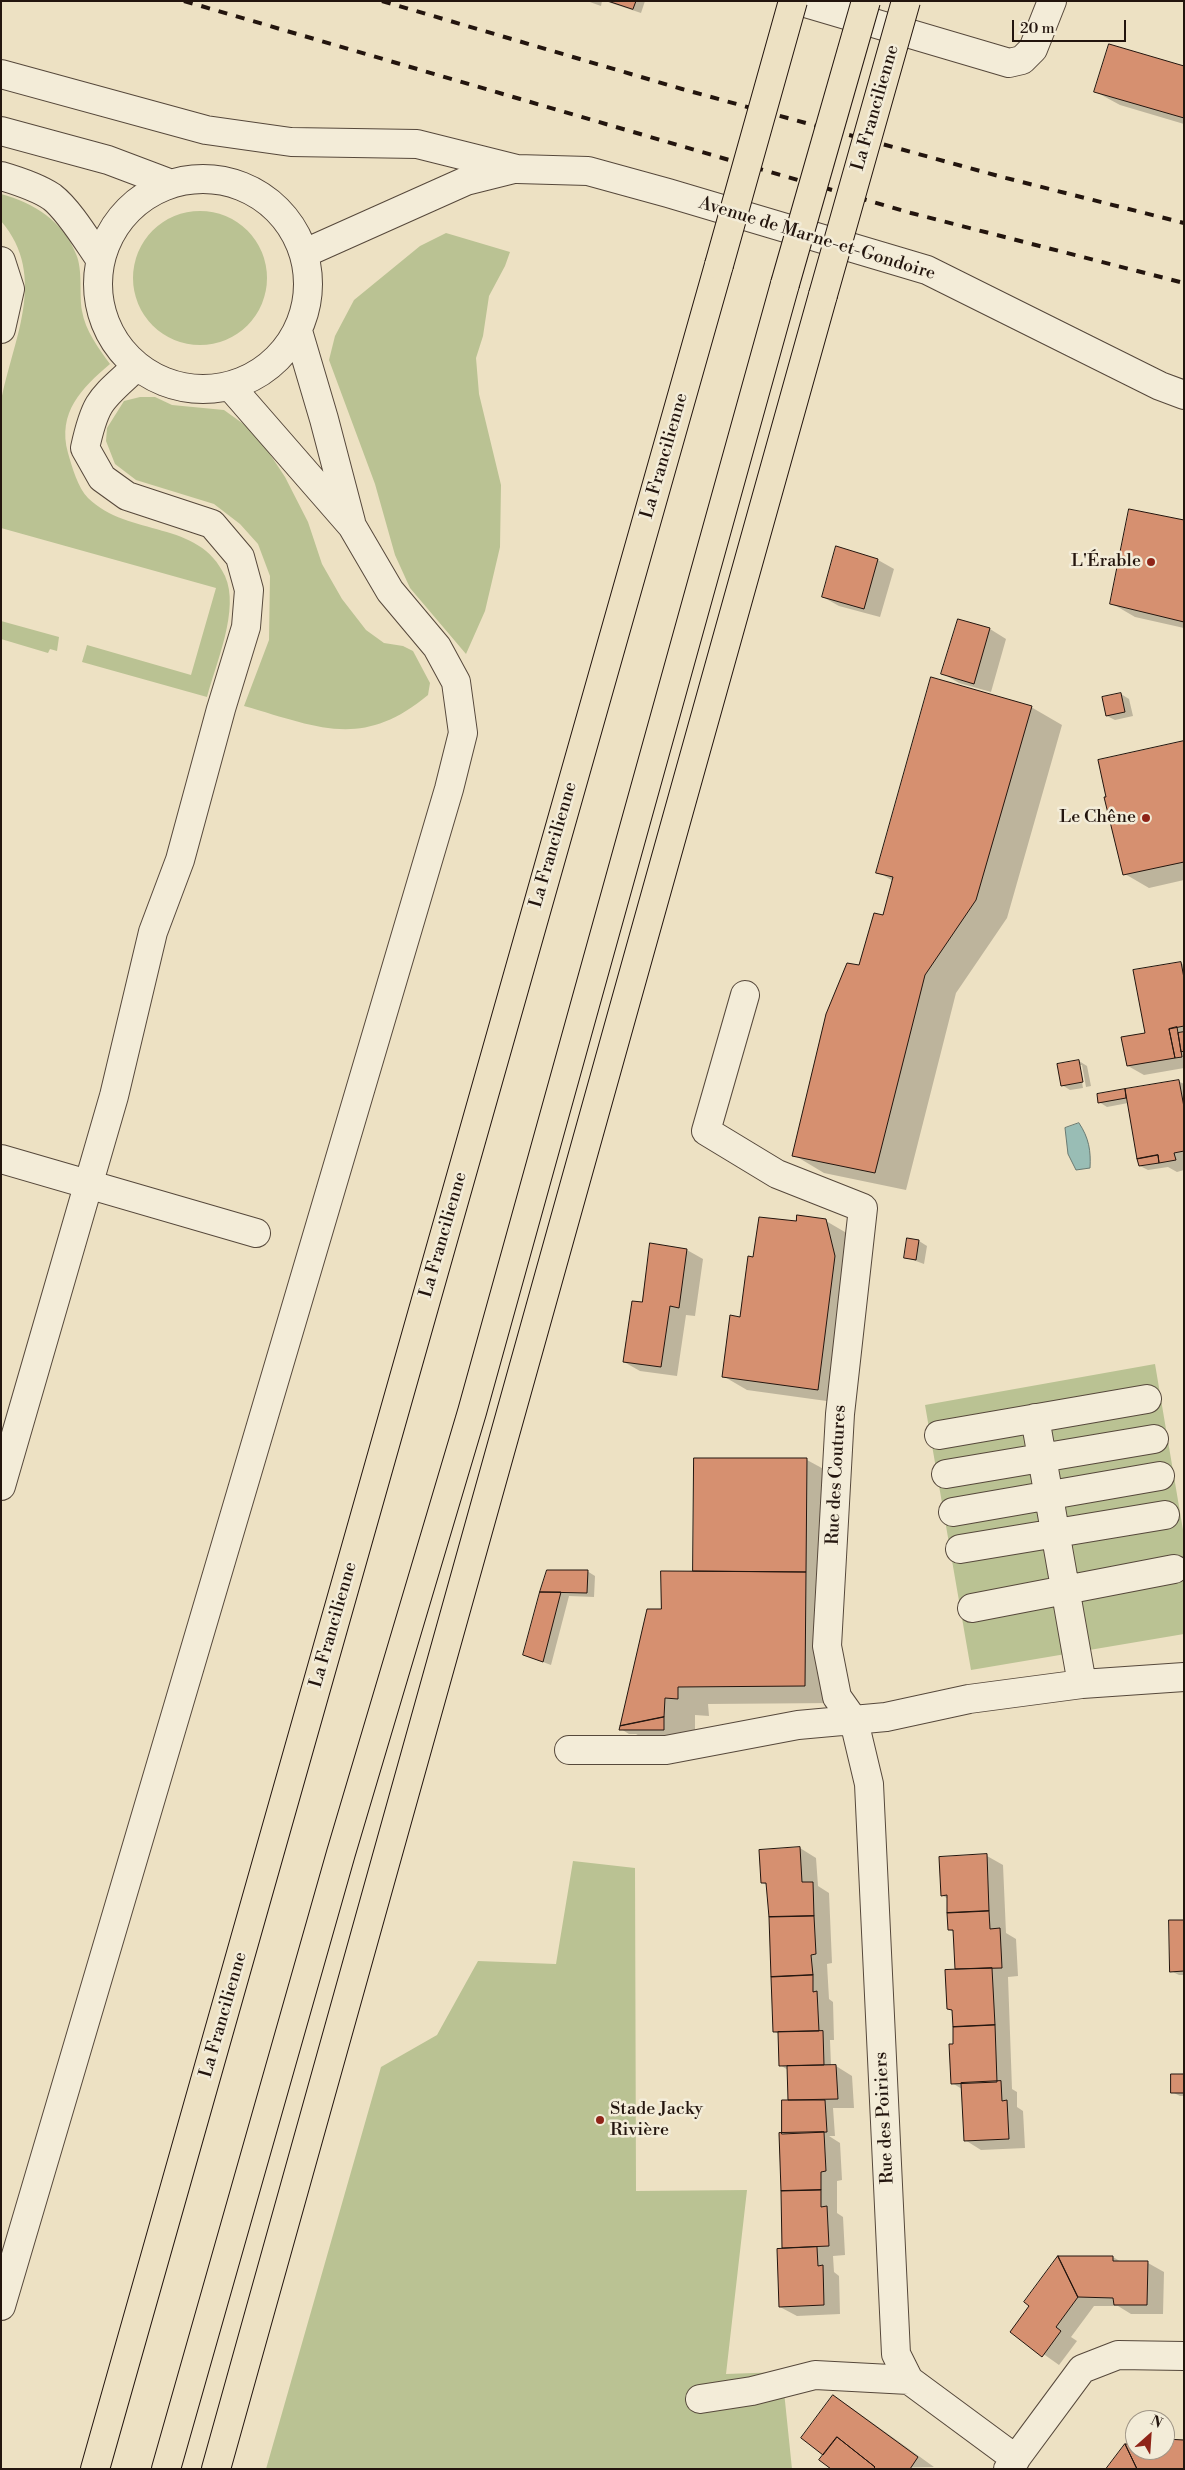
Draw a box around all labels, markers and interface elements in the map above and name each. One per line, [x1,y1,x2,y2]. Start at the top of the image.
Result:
scale bar [1015,10,1129,42]
text: 20 m [1020,19,1055,38]
street label: La Francilienne [848,43,904,173]
street label: Avenue de Marne-et-Gondoire [696,193,938,285]
street label: La Francilienne [637,391,693,521]
place label: L'Érable [1071,551,1141,573]
marker: L'Érable [1145,556,1157,568]
street label: La Francilienne [526,780,582,910]
place label: Le Chêne [1059,807,1136,829]
marker: Le Chêne [1140,812,1152,824]
street label: La Francilienne [416,1170,472,1300]
street label: Rue des Coutures [823,1404,851,1546]
street label: La Francilienne [306,1560,362,1690]
street label: La Francilienne [196,1950,252,2080]
street label: Rue des Poiriers [871,2051,899,2185]
place label: Stade Jacky Rivière [610,2099,703,2142]
marker: Stade Jacky Rivière [594,2114,606,2126]
north arrow [1125,2410,1175,2460]
text: N [1147,2412,1165,2433]

